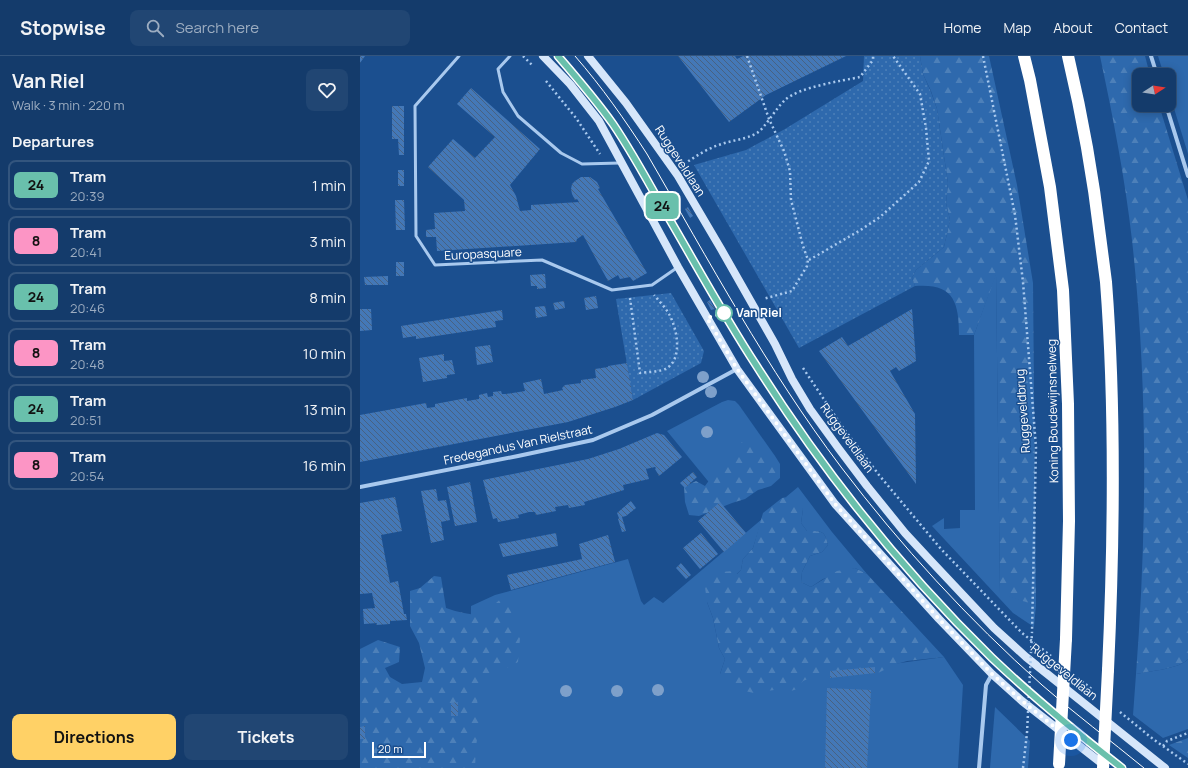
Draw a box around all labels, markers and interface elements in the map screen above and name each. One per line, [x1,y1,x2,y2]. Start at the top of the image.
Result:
search box [130,10,410,46]
text: Stopwise [20,15,106,41]
icon: search [144,17,166,39]
text: Search here [176,17,259,38]
text: Home [944,18,981,37]
text: Map [1003,18,1031,37]
text: About [1053,18,1093,37]
text: Contact [1115,18,1168,37]
text: Van Riel [12,68,85,94]
north arrow [1132,68,1176,112]
map controls [1132,68,1176,112]
button: heart [306,69,348,111]
text: Walk · 3 min · 220 m [12,96,125,114]
street label: Ruggeveldlaan [651,122,710,200]
text: Departures [12,131,94,152]
text: Tram [70,166,106,187]
text: 24 [28,175,44,194]
text: 1 min [312,175,346,196]
text: 20:39 [70,187,104,205]
line badge: 24 [644,193,680,219]
text: 24 [654,196,670,215]
text: Tram [70,222,106,243]
text: 8 [32,231,40,250]
text: 3 min [310,231,346,252]
text: 20:41 [70,243,102,261]
street label: Europasquare [444,243,522,264]
text: Tram [70,278,106,299]
text: 24 [28,287,44,306]
text: 8 min [309,287,346,308]
text: 20:46 [70,299,105,317]
marker: Van Riel [715,304,733,322]
place label: Van Riel [736,304,782,321]
text: Tram [70,334,106,355]
street label: Koning Boudewijnsnelweg [1043,339,1062,483]
text: 8 [32,343,40,362]
text: 10 min [303,343,346,364]
text: 20:48 [70,355,104,373]
street label: Ruggeveldbrug [1011,368,1034,454]
text: Tram [70,390,106,411]
text: 24 [28,399,44,418]
text: 13 min [304,399,346,420]
street label: Ruggeveldlaan [817,400,878,476]
text: 20:51 [70,411,102,429]
street label: Fredegandus Van Rielstraat [442,420,594,469]
text: Tram [70,446,106,467]
text: 8 [32,455,40,474]
text: 16 min [303,455,346,476]
text: 20:54 [70,467,104,485]
street label: Ruggeveldlaan [1027,639,1101,704]
button: Directions [12,714,176,760]
button: Tickets [184,714,348,760]
your location [1061,730,1081,750]
scale bar [372,740,426,759]
text: 20 m [378,741,403,756]

